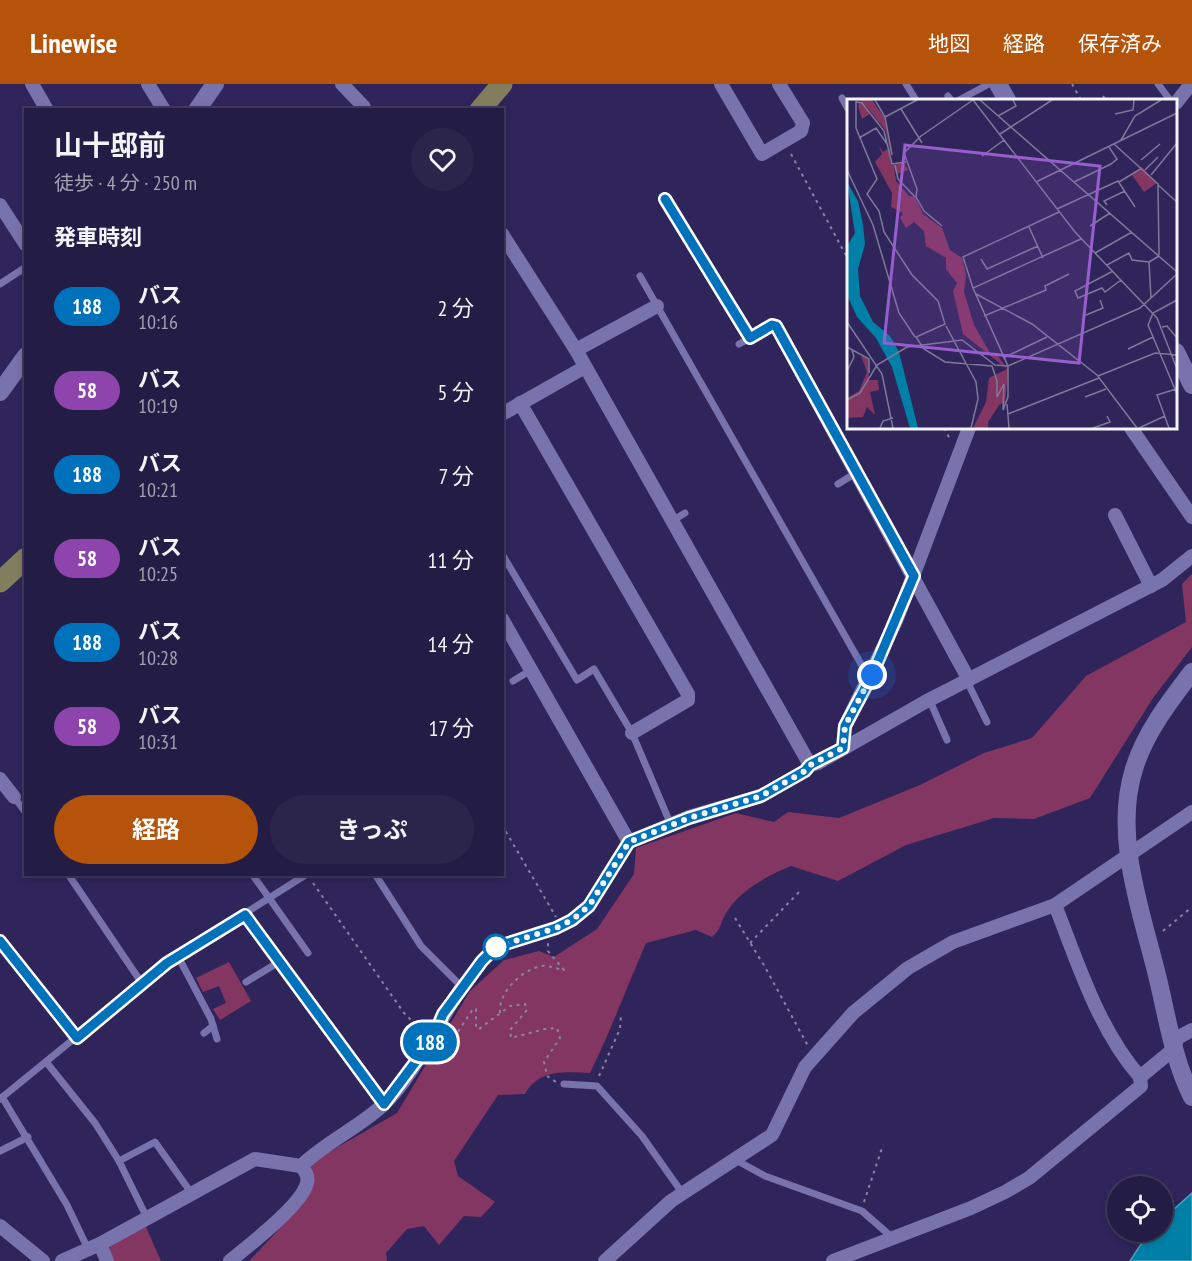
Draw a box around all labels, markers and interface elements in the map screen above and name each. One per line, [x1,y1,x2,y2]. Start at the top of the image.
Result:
text: Linewise [30,24,118,61]
text: 地図 [928,30,970,57]
text: 経路 [1003,30,1045,57]
text: 保存済み [1078,30,1162,57]
inset map [847,99,1177,429]
text: 山十邸前 [54,126,166,163]
button: heart [411,128,474,191]
text: 徒歩 · 4 分 · 250 m [54,170,197,196]
text: 発車時刻 [54,223,142,251]
text: バス [138,281,182,309]
text: 188 [72,293,102,320]
text: 2 分 [437,294,474,322]
text: 10:16 [138,309,178,335]
text: バス [138,365,182,393]
text: 58 [77,377,97,404]
text: 5 分 [437,378,474,406]
text: 10:19 [138,393,178,419]
text: バス [138,449,182,477]
text: 188 [72,461,102,488]
text: 7 分 [438,462,474,490]
text: 10:21 [138,477,178,503]
text: バス [138,533,182,561]
text: 58 [77,545,97,572]
text: 11 分 [428,546,474,574]
text: 10:25 [138,561,178,587]
text: バス [138,617,182,645]
text: 188 [72,629,102,656]
text: 14 分 [428,630,474,658]
text: 10:28 [138,645,178,671]
your location [857,660,887,690]
text: バス [138,701,182,729]
text: 58 [77,713,97,740]
text: 17 分 [428,714,474,742]
text: 10:31 [138,729,178,755]
button: 経路 [54,795,258,864]
button: きっぷ [270,795,474,864]
unlabelled marker [483,934,509,960]
line badge: 188 [396,1022,464,1062]
text: 188 [415,1029,445,1056]
map controls [1107,1176,1173,1242]
button: locate [1107,1176,1173,1242]

